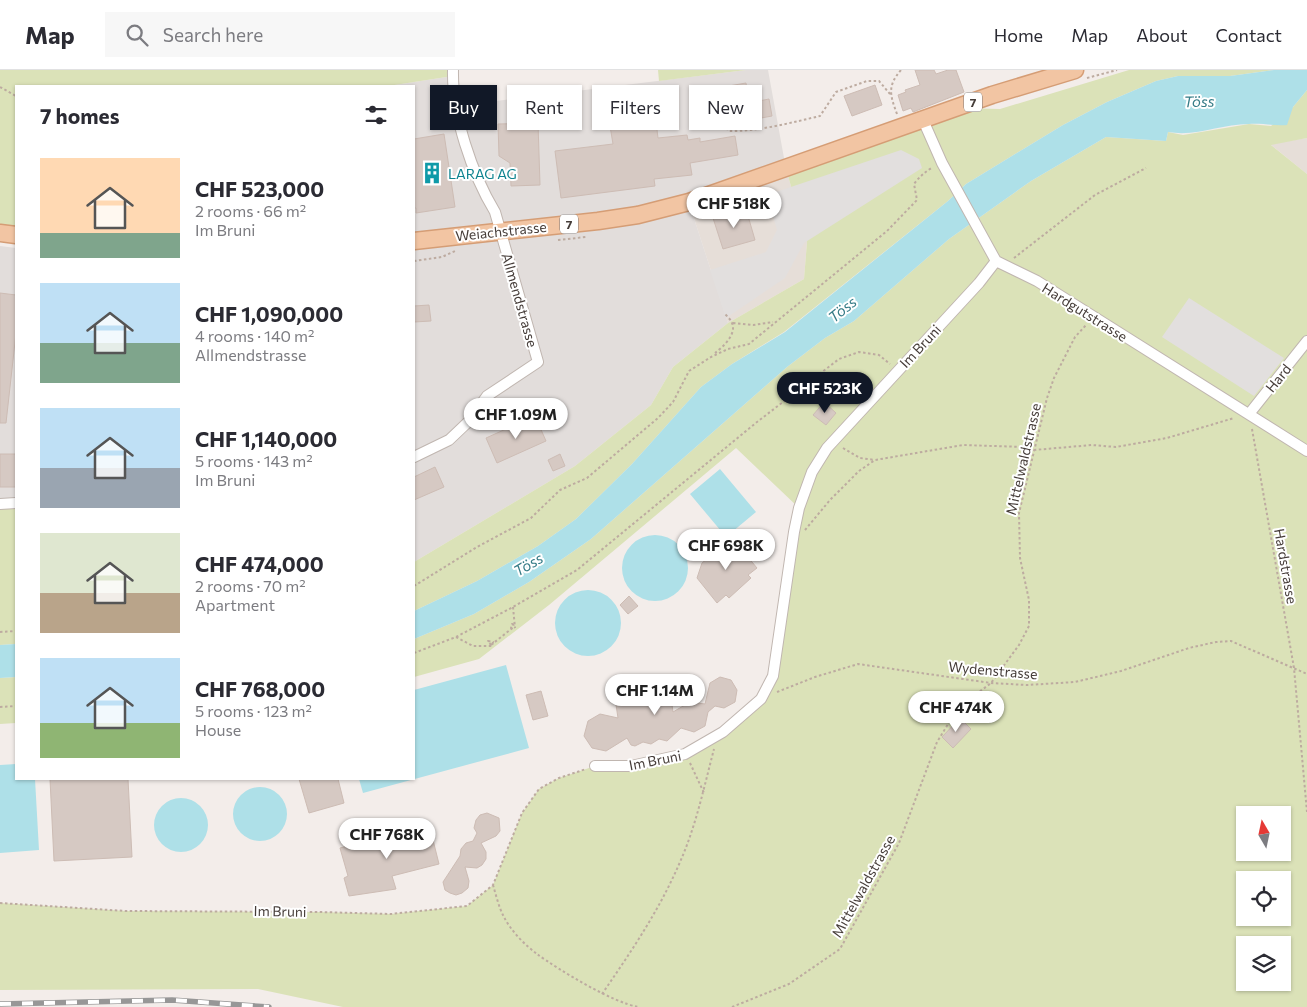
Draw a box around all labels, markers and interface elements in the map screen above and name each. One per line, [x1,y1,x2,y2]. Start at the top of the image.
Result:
search box [105,12,455,57]
text: Map [25,20,75,49]
icon: search [123,21,151,49]
text: Search here [163,23,263,46]
text: Home [994,24,1043,46]
text: Map [1071,24,1108,46]
text: About [1136,24,1188,46]
text: Contact [1216,24,1282,46]
chip: Buy [430,85,497,130]
chip: Rent [507,85,582,130]
chip: Filters [592,85,679,130]
chip: New [689,85,762,130]
road number: 7 [964,92,982,112]
water label: Töss [1183,92,1215,110]
icon: filters [362,101,390,129]
text: 7 homes [40,103,119,128]
building icon: LARAG AG [419,160,445,186]
place label: LARAG AG [448,165,517,182]
text: CHF 523,000 [195,176,324,201]
icon: home [80,178,140,238]
pin: CHF 518K [682,186,786,229]
text: CHF 518K [698,193,770,212]
text: 2 rooms · 66 m² [195,201,306,220]
road number: 7 [560,214,578,234]
street label: Weiachstrasse [455,218,547,244]
text: Im Bruni [195,220,255,239]
street label: Allmendstrasse [498,251,542,349]
street label: Hardgutstrasse [1039,279,1131,345]
water label: Töss [824,292,860,326]
text: CHF 1,090,000 [195,301,343,326]
icon: home [80,303,140,363]
street label: Im Bruni [896,321,944,371]
text: 4 rooms · 140 m² [195,326,314,345]
text: Allmendstrasse [195,345,306,364]
street label: Hard [1262,361,1294,395]
pin: CHF 523K [773,372,877,414]
text: CHF 523K [788,378,862,397]
pin: CHF 1.09M [459,398,573,440]
street label: Mittelwaldstrasse [1002,401,1044,517]
text: CHF 1.09M [475,404,557,423]
text: CHF 1,140,000 [195,426,337,451]
icon: home [80,428,140,488]
text: 5 rooms · 143 m² [195,451,313,470]
text: Im Bruni [195,470,255,489]
street label: Hardstrasse [1271,527,1301,605]
pin: CHF 698K [674,528,778,571]
text: CHF 698K [688,535,764,554]
water label: Töss [510,548,546,580]
text: CHF 474,000 [195,551,324,576]
icon: home [80,553,140,613]
text: 2 rooms · 70 m² [195,576,306,595]
text: Apartment [195,595,275,614]
street label: Wydenstrasse [948,658,1038,682]
pin: CHF 1.14M [598,674,712,716]
text: CHF 768,000 [195,676,325,701]
icon: home [80,678,140,738]
text: CHF 1.14M [616,680,694,699]
pin: CHF 474K [904,690,1008,733]
text: CHF 474K [919,697,993,716]
text: 5 rooms · 123 m² [195,701,312,720]
text: House [195,720,241,739]
street label: Im Bruni [627,747,683,773]
north arrow [1236,806,1291,861]
map controls [1236,806,1291,991]
pin: CHF 768K [335,818,439,860]
text: CHF 768K [350,824,424,843]
street label: Mittelwaldstrasse [828,832,898,940]
button: locate [1236,871,1291,926]
street label: Im Bruni [253,902,307,920]
button: layers [1236,936,1291,991]

